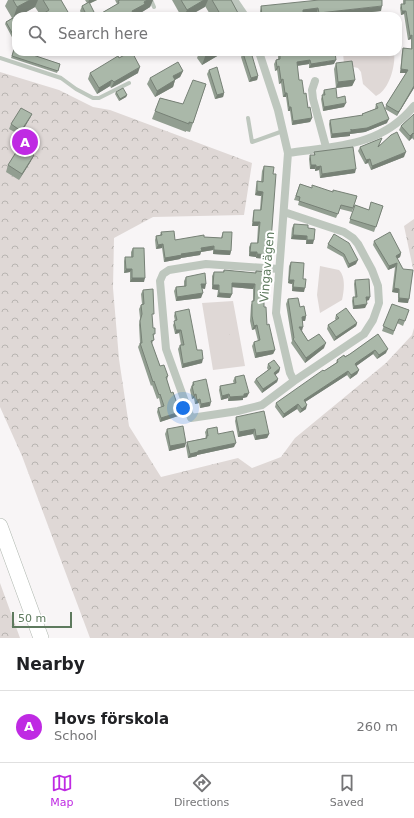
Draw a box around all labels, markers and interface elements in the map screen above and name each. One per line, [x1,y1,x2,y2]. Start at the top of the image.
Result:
search box [12,12,402,56]
icon: search [26,23,48,45]
text: Search here [58,25,148,43]
pin: A [12,127,38,157]
street label: Vingavägen [257,231,277,303]
your location [173,398,193,418]
scale bar [12,610,72,629]
text: 50 m [18,612,46,625]
text: Nearby [16,654,85,674]
text: Hovs förskola [54,710,169,728]
text: A [24,719,34,734]
text: 260 m [356,719,398,734]
text: School [54,728,97,743]
tab: Map [50,772,73,809]
tab: Directions [174,772,229,809]
tab: Saved [330,772,364,809]

